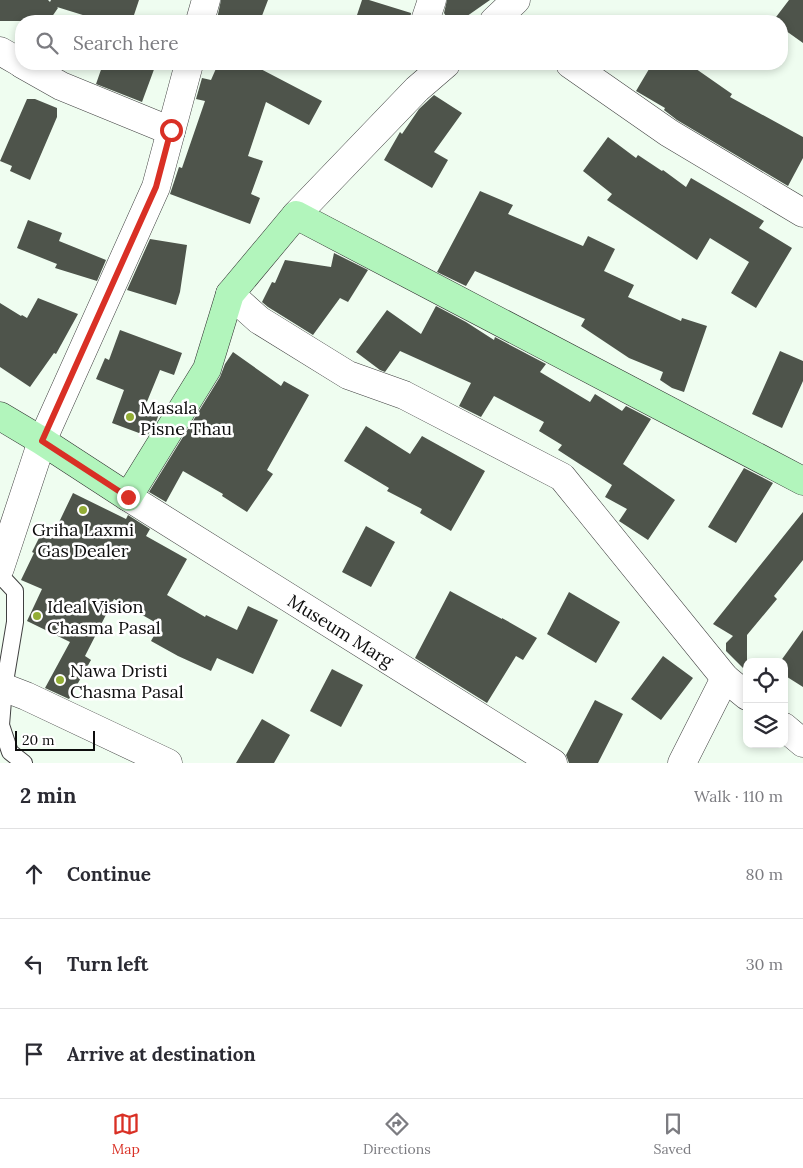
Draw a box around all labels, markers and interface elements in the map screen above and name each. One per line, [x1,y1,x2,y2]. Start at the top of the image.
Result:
search box [15,15,788,70]
icon: search [33,29,61,57]
text: Search here [73,31,179,55]
route start [160,119,183,142]
place label: Masala Pisne Thau [140,396,232,440]
marker: Masala Pisne Thau [124,411,136,423]
route end [117,486,140,509]
marker: Griha Laxmi Gas Dealer [77,504,89,516]
place label: Griha Laxmi Gas Dealer [32,518,134,562]
street label: Museum Marg [284,588,399,672]
place label: Ideal Vision Chasma Pasal [47,595,161,639]
marker: Ideal Vision Chasma Pasal [31,610,43,622]
map controls [743,658,788,748]
button: locate [743,658,788,703]
place label: Nawa Dristi Chasma Pasal [70,659,184,703]
marker: Nawa Dristi Chasma Pasal [54,674,66,686]
button: layers [743,703,788,748]
scale bar [15,728,95,751]
text: 20 m [22,731,54,749]
text: 2 min [20,782,76,809]
text: Walk · 110 m [694,786,783,806]
icon: ahead [20,860,48,888]
text: Continue [67,862,151,886]
text: 80 m [746,864,783,884]
icon: left [20,950,48,978]
text: Turn left [67,952,148,976]
text: 30 m [746,954,783,974]
icon: arrive [20,1040,48,1068]
text: Arrive at destination [67,1042,256,1066]
tab: Map [111,1110,140,1158]
tab: Directions [363,1110,431,1158]
tab: Saved [654,1110,692,1158]

